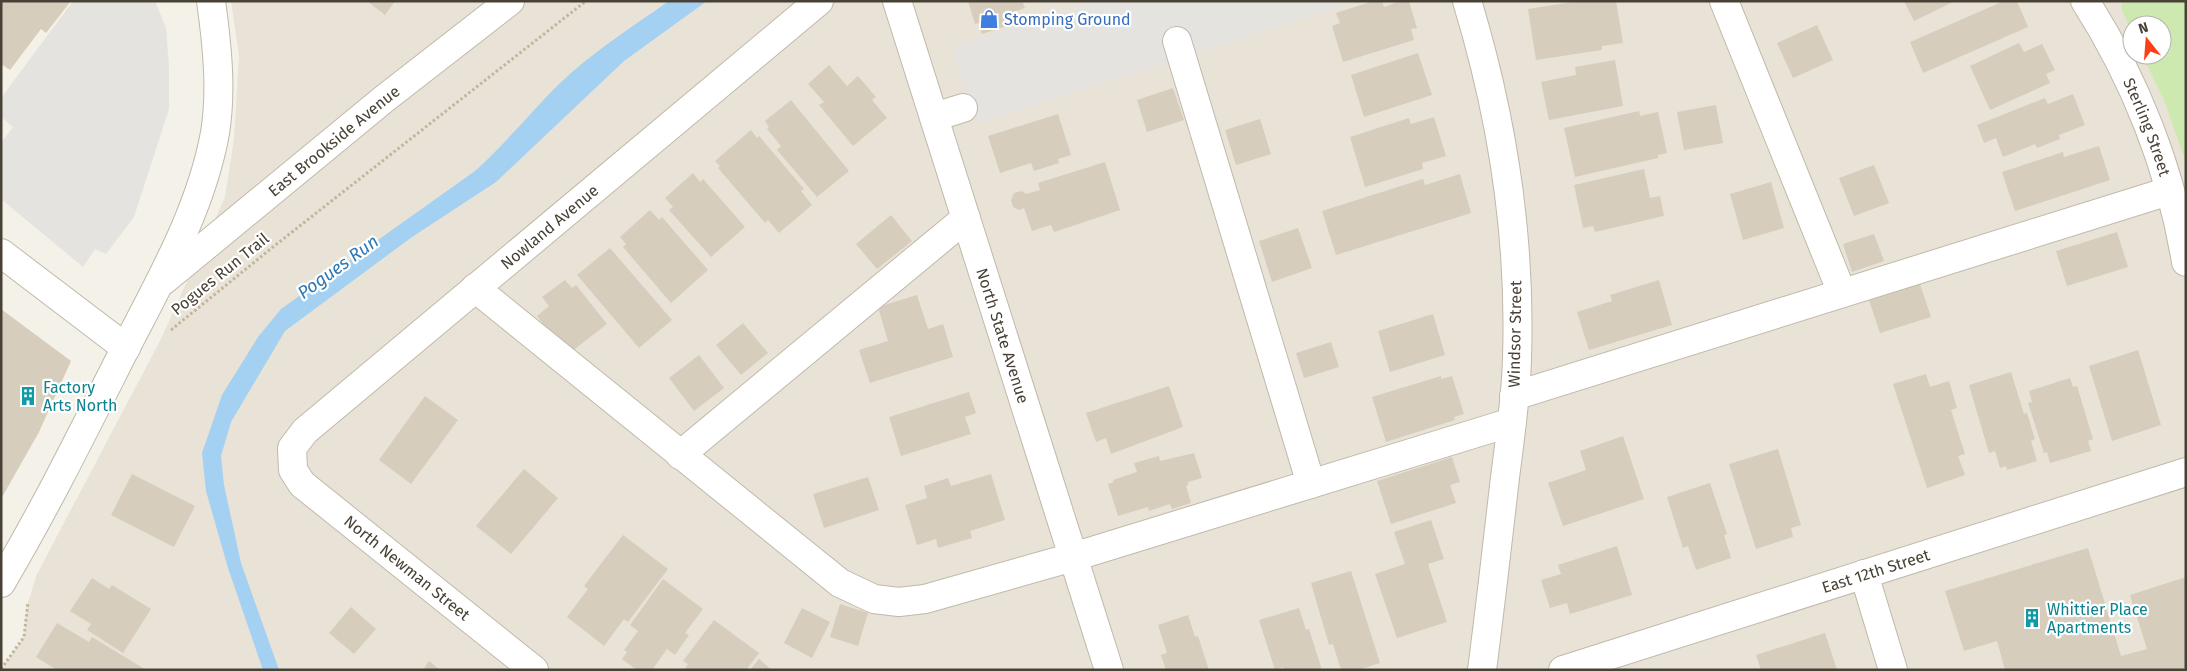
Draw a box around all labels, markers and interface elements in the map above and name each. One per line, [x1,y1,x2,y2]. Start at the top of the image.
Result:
shop icon: Stomping Ground [978,8,1000,30]
place label: Stomping Ground [1004,10,1131,29]
north arrow [2122,15,2172,65]
text: N [2136,19,2150,38]
street label: Sterling Street [2120,75,2175,179]
street label: East Brookside Avenue [264,81,403,200]
street label: Nowland Avenue [497,180,602,273]
street label: Pogues Run Trail [167,229,273,319]
water label: Pogues Run [293,230,383,304]
street label: North State Avenue [973,266,1033,406]
street label: Windsor Street [1505,280,1525,388]
place label: Factory Arts North [43,378,117,415]
building icon: Factory Arts North [17,385,39,407]
street label: North Newman Street [340,511,474,625]
street label: East 12th Street [1819,545,1932,597]
place label: Whittier Place Apartments [2047,600,2148,637]
building icon: Whittier Place Apartments [2021,607,2043,629]

